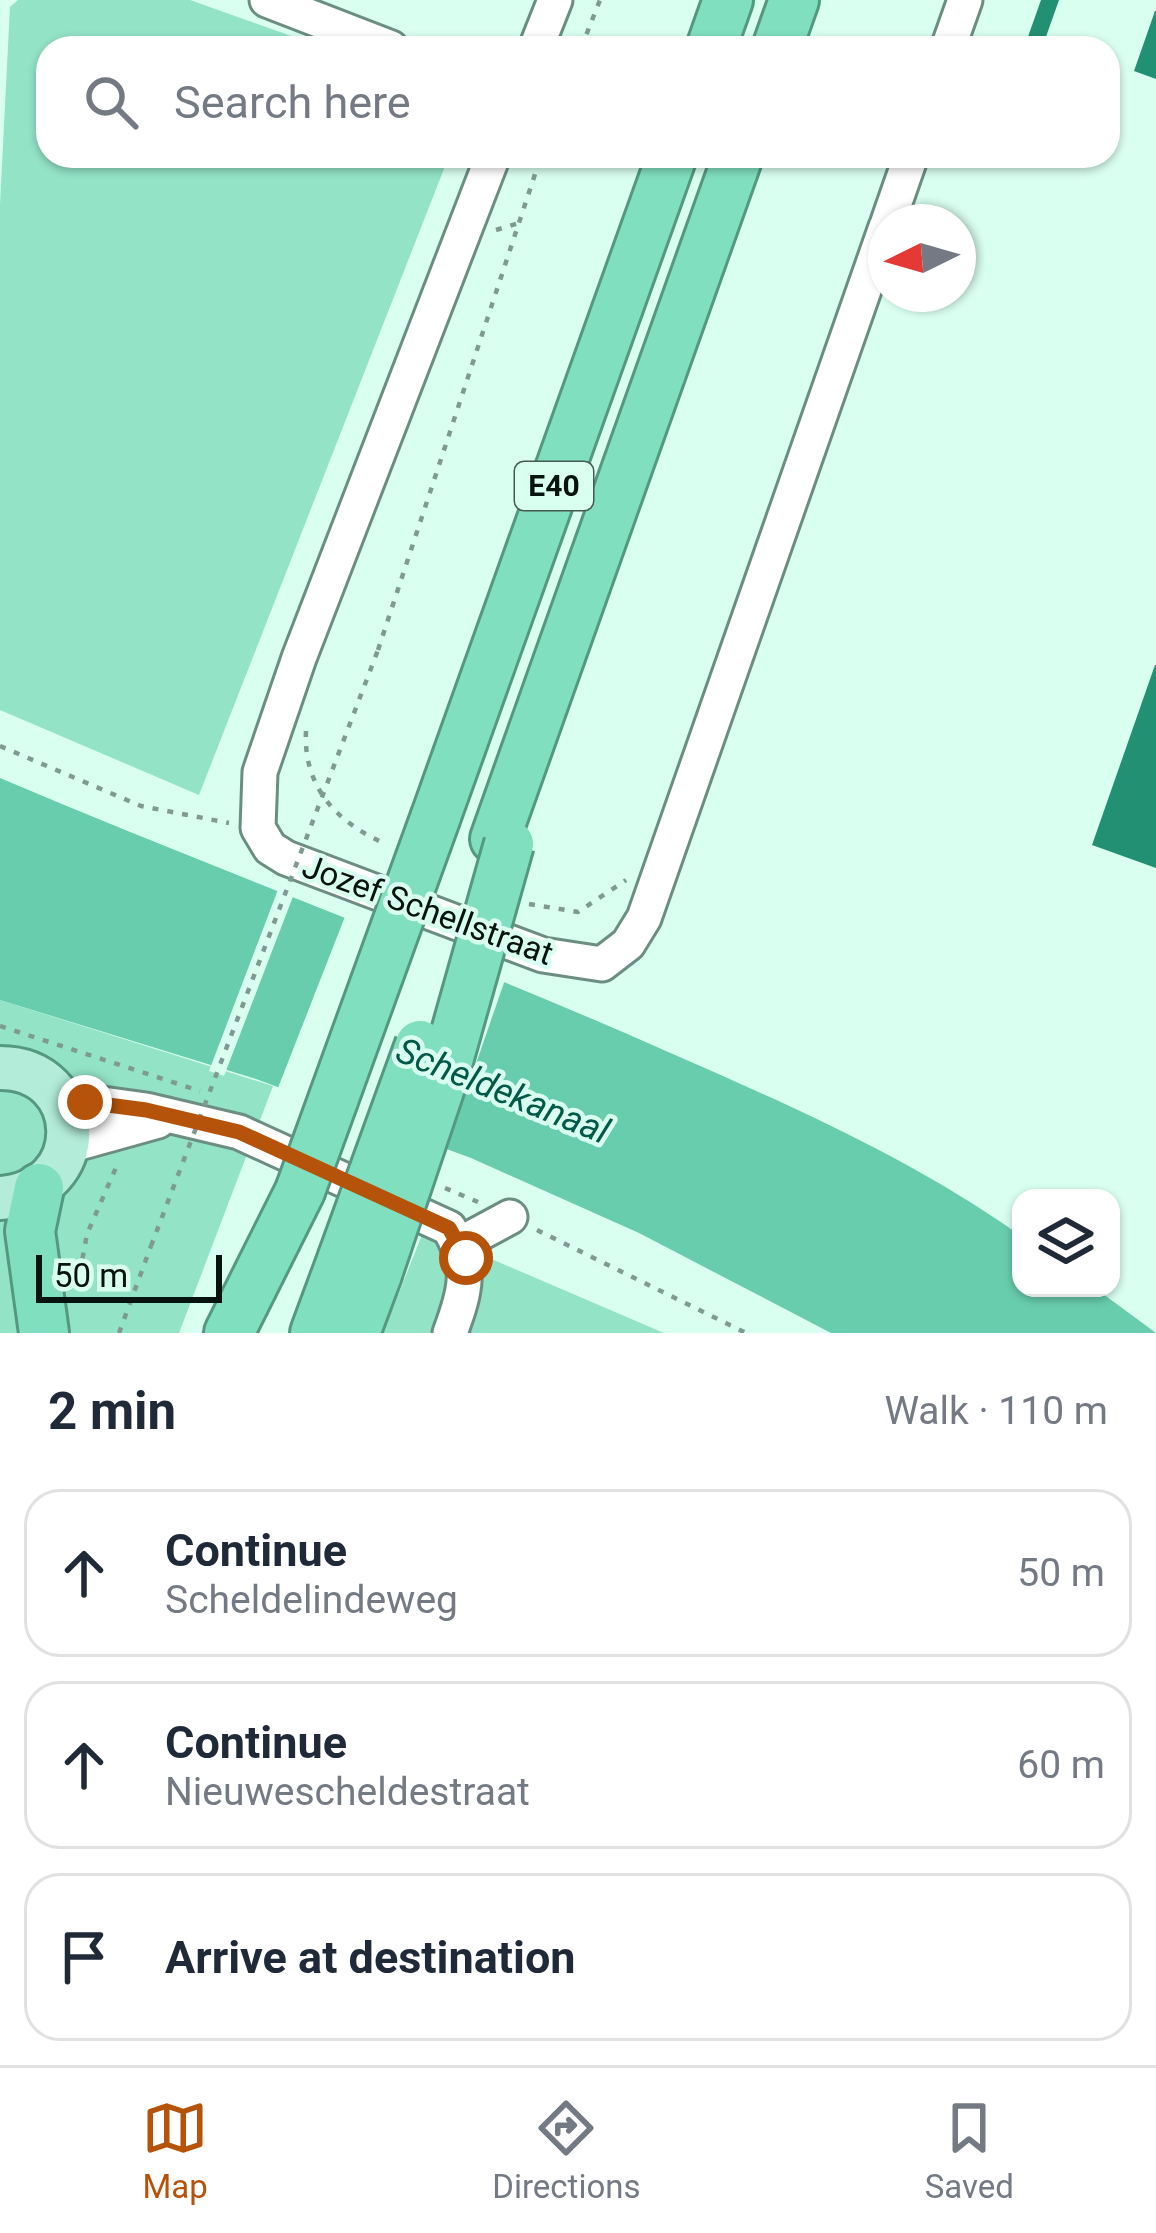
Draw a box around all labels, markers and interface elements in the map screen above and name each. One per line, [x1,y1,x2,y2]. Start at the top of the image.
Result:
search box [36,36,1120,168]
icon: search [78,69,144,135]
text: Search here [174,76,411,129]
north arrow [868,204,976,312]
road number: E40 [515,462,593,510]
street label: Jozef Schellstraat [297,846,558,973]
water label: Scheldekanaal [390,1029,616,1153]
route end [58,1075,112,1129]
map controls [1012,1189,1120,1297]
button: layers [1012,1189,1120,1297]
route start [439,1231,493,1285]
scale bar [36,1249,222,1302]
text: 50 m [54,1256,128,1295]
text: 2 min [48,1382,176,1441]
text: Walk · 110 m [884,1388,1108,1434]
text: Continue [165,1524,347,1577]
icon: ahead [51,1540,117,1606]
text: 50 m [1017,1550,1105,1596]
text: Scheldelindeweg [165,1577,458,1623]
text: Continue [165,1716,347,1769]
icon: ahead [51,1732,117,1798]
text: 60 m [1017,1742,1105,1788]
text: Nieuwescheldestraat [165,1769,530,1815]
icon: arrive [51,1924,117,1990]
text: Arrive at destination [165,1931,576,1984]
tab: Map [142,2095,208,2206]
tab: Directions [492,2095,641,2206]
tab: Saved [925,2095,1014,2206]

